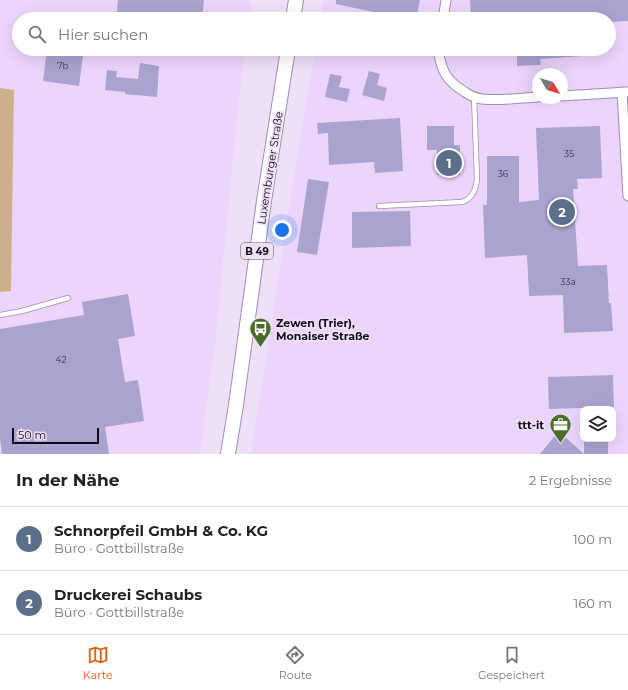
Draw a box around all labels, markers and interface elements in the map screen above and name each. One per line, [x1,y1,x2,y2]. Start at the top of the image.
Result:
search box [12,12,616,56]
icon: search [26,23,48,45]
text: Hier suchen [58,25,148,44]
house number: 7b [57,60,69,71]
north arrow [532,68,568,104]
street label: Luxemburger Straße [254,110,286,225]
pin: 1 [436,148,462,178]
house number: 35 [564,148,574,159]
house number: 36 [498,168,509,179]
pin: 2 [549,197,575,227]
your location [272,220,292,240]
road number: B 49 [241,243,273,259]
house number: 33a [560,276,576,287]
bus stop icon: Zewen (Trier), Monaiser Straße [248,316,274,349]
place label: Zewen (Trier), Monaiser Straße [276,316,370,343]
house number: 42 [55,354,67,365]
map controls [580,406,616,442]
button: layers [580,406,616,442]
office icon: ttt-it [547,412,573,445]
place label: ttt-it [518,418,544,432]
scale bar [12,426,99,445]
text: 50 m [18,428,46,442]
text: In der Nähe [16,470,120,490]
text: 2 Ergebnisse [529,472,612,488]
text: Schnorpfeil GmbH & Co. KG [54,521,268,540]
text: 1 [26,531,32,547]
text: 100 m [573,531,612,547]
text: Büro · Gottbillstraße [54,540,184,556]
text: Druckerei Schaubs [54,585,202,604]
text: 2 [25,595,33,611]
text: 160 m [574,595,612,611]
text: Büro · Gottbillstraße [54,604,184,620]
tab: Karte [83,644,113,682]
tab: Route [279,644,312,682]
tab: Gespeichert [478,644,545,682]

